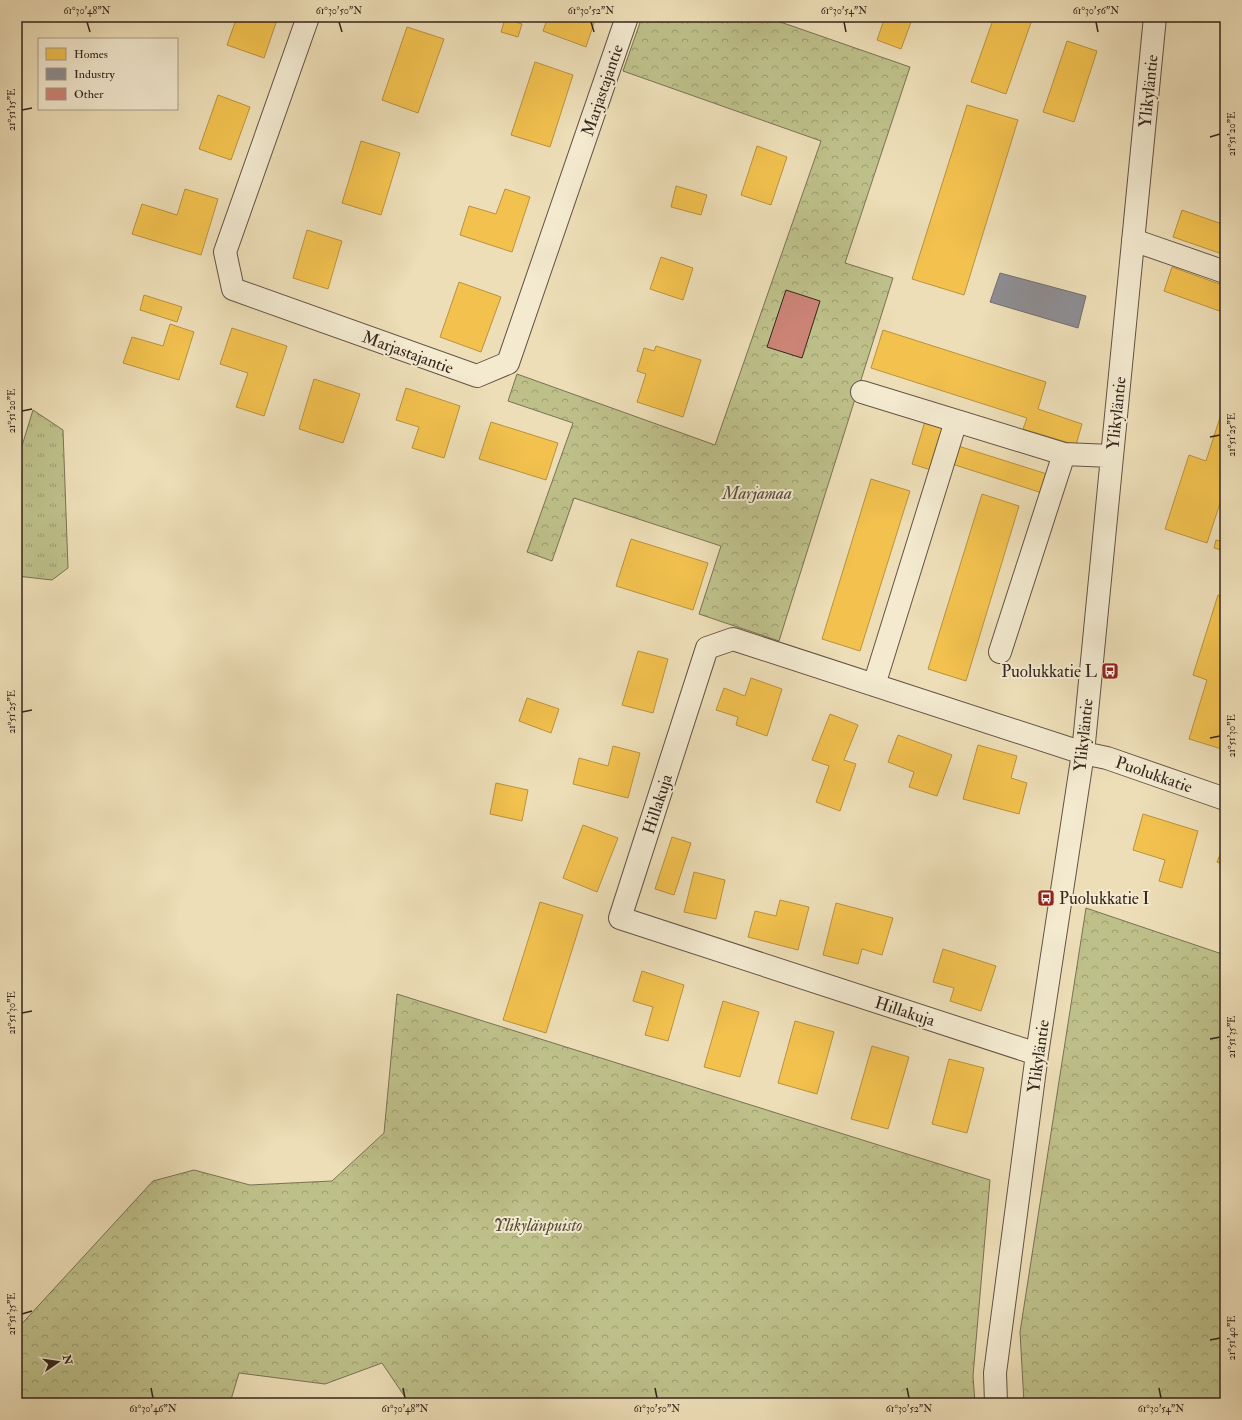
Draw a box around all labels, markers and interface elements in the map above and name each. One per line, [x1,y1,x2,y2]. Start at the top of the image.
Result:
text: 61°30'48"N [63,5,111,17]
text: 61°30'50"N [316,5,362,17]
text: 61°30'52"N [568,5,614,17]
text: 61°30'54"N [821,5,867,17]
text: 61°30'56"N [1073,5,1119,17]
legend [38,38,178,110]
street label: Marjastajantie [577,42,628,139]
text: Homes [74,47,108,62]
street label: Ylikyläntie [1134,53,1164,129]
text: Industry [74,67,116,82]
text: Other [74,87,104,102]
text: 21°51'15"E [6,89,18,131]
text: 21°51'20"E [1226,112,1238,156]
street label: Marjastajantie [359,326,456,379]
street label: Ylikyläntie [1102,375,1132,451]
text: 21°51'20"E [6,389,18,433]
text: 21°51'25"E [1226,413,1238,457]
park label: Marjamaa [721,483,792,504]
place label: Puolukkatie L [1001,661,1098,682]
bus stop icon: Puolukkatie L [1100,661,1120,681]
text: 21°51'25"E [6,690,18,734]
street label: Ylikyläntie [1069,697,1099,773]
text: 21°51'30"E [1226,714,1238,758]
street label: Puolukkatie [1113,752,1195,797]
street label: Hillakuja [638,771,677,837]
bus stop icon: Puolukkatie I [1036,888,1056,908]
place label: Puolukkatie I [1059,888,1150,909]
text: 21°51'30"E [6,991,18,1035]
street label: Hillakuja [872,992,938,1031]
text: 21°51'35"E [1226,1016,1238,1058]
street label: Ylikyläntie [1023,1018,1055,1094]
park label: Ylikylänpuisto [494,1215,582,1236]
text: 21°51'35"E [6,1293,18,1335]
text: 21°51'40"E [1226,1316,1238,1360]
north arrow [38,1342,78,1382]
text: N [60,1353,75,1367]
text: 61°30'46"N [129,1403,177,1415]
text: 61°30'48"N [381,1403,429,1415]
text: 61°30'50"N [634,1403,680,1415]
text: 61°30'52"N [886,1403,932,1415]
text: 61°30'54"N [1138,1403,1184,1415]

